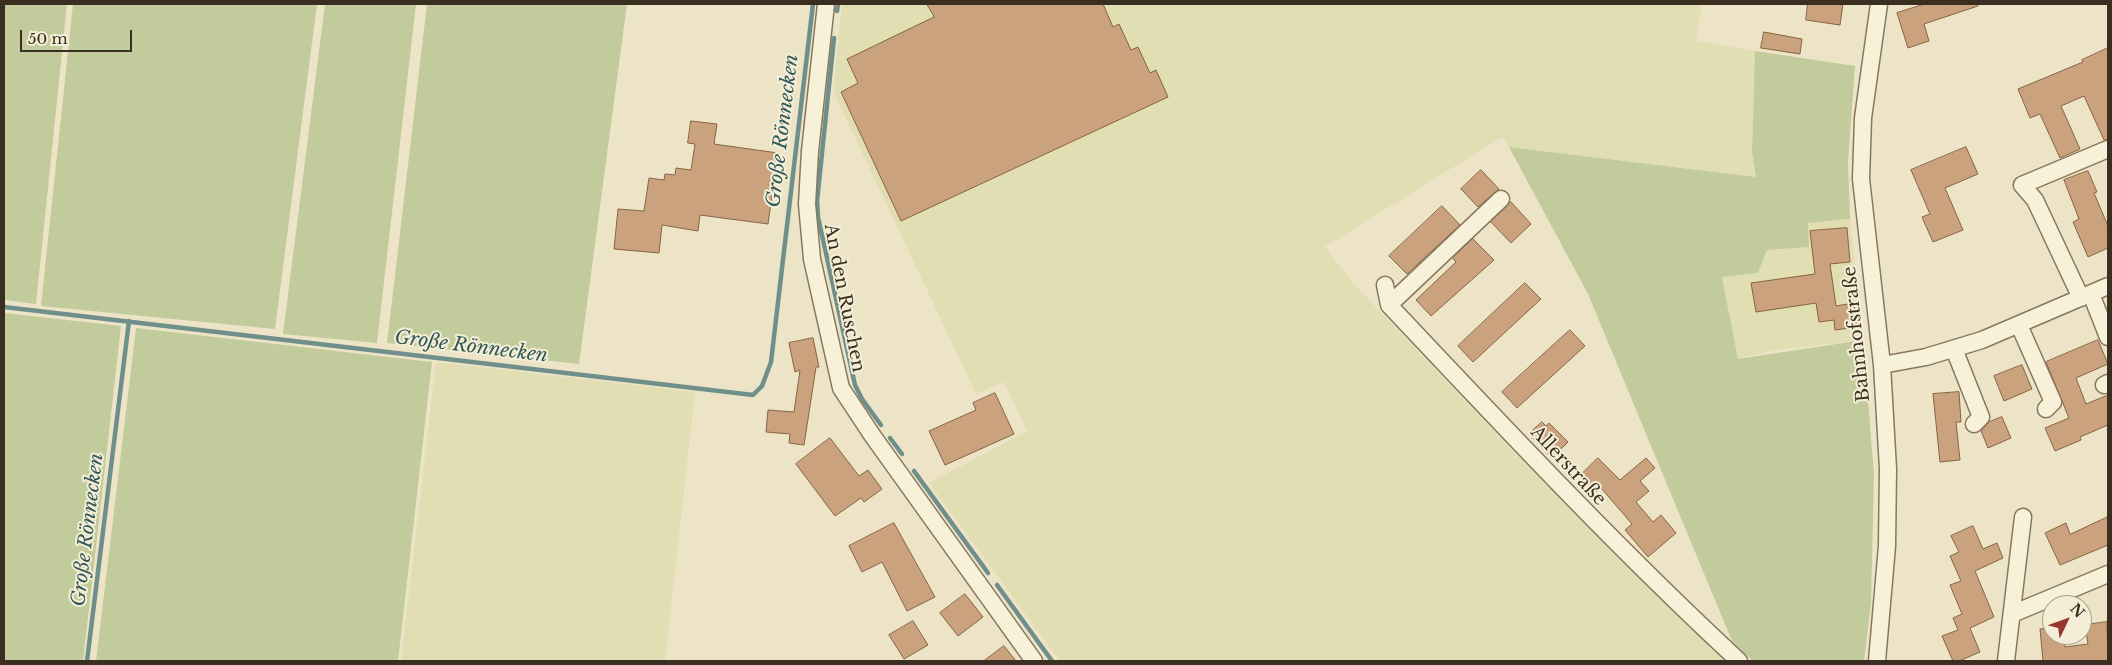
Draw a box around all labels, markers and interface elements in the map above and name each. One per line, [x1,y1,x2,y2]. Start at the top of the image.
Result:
scale bar [22,20,135,52]
text: 50 m [28,29,68,48]
water label: Große Rönnecken [762,53,804,209]
street label: An den Ruschen [819,222,869,374]
street label: Bahnhofstraße [1839,265,1875,403]
water label: Große Rönnecken [393,326,549,368]
street label: Allerstraße [1526,422,1610,510]
water label: Große Rönnecken [67,452,109,608]
north arrow [2042,595,2092,645]
text: N [2066,600,2088,622]

